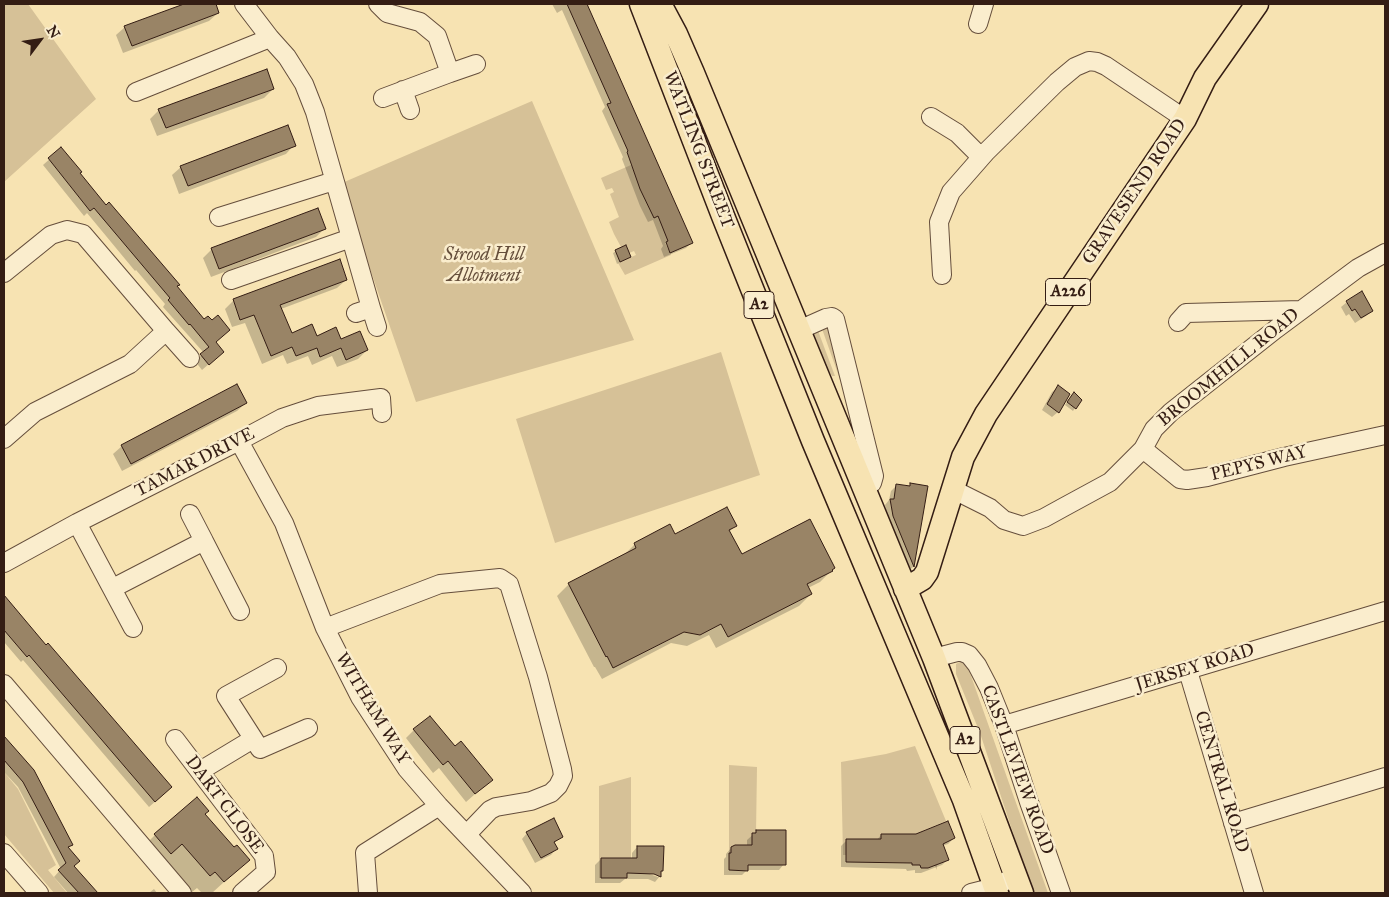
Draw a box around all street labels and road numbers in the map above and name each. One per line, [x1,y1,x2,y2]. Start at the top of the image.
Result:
street label: WATLING STREET [658,68,738,232]
street label: GRAVESEND ROAD [1078,115,1192,269]
road number: A226 [1046,278,1090,306]
road number: A2 [744,292,774,318]
street label: BROOMHILL ROAD [1154,304,1304,432]
street label: TAMAR DRIVE [132,424,258,502]
street label: PEPYS WAY [1209,442,1309,486]
street label: JERSEY ROAD [1133,640,1257,696]
street label: WITHAM WAY [330,649,414,769]
street label: CASTLEVIEW ROAD [976,682,1058,858]
street label: CENTRAL ROAD [1189,709,1253,855]
road number: A2 [950,726,980,754]
street label: DART CLOSE [180,752,268,858]

